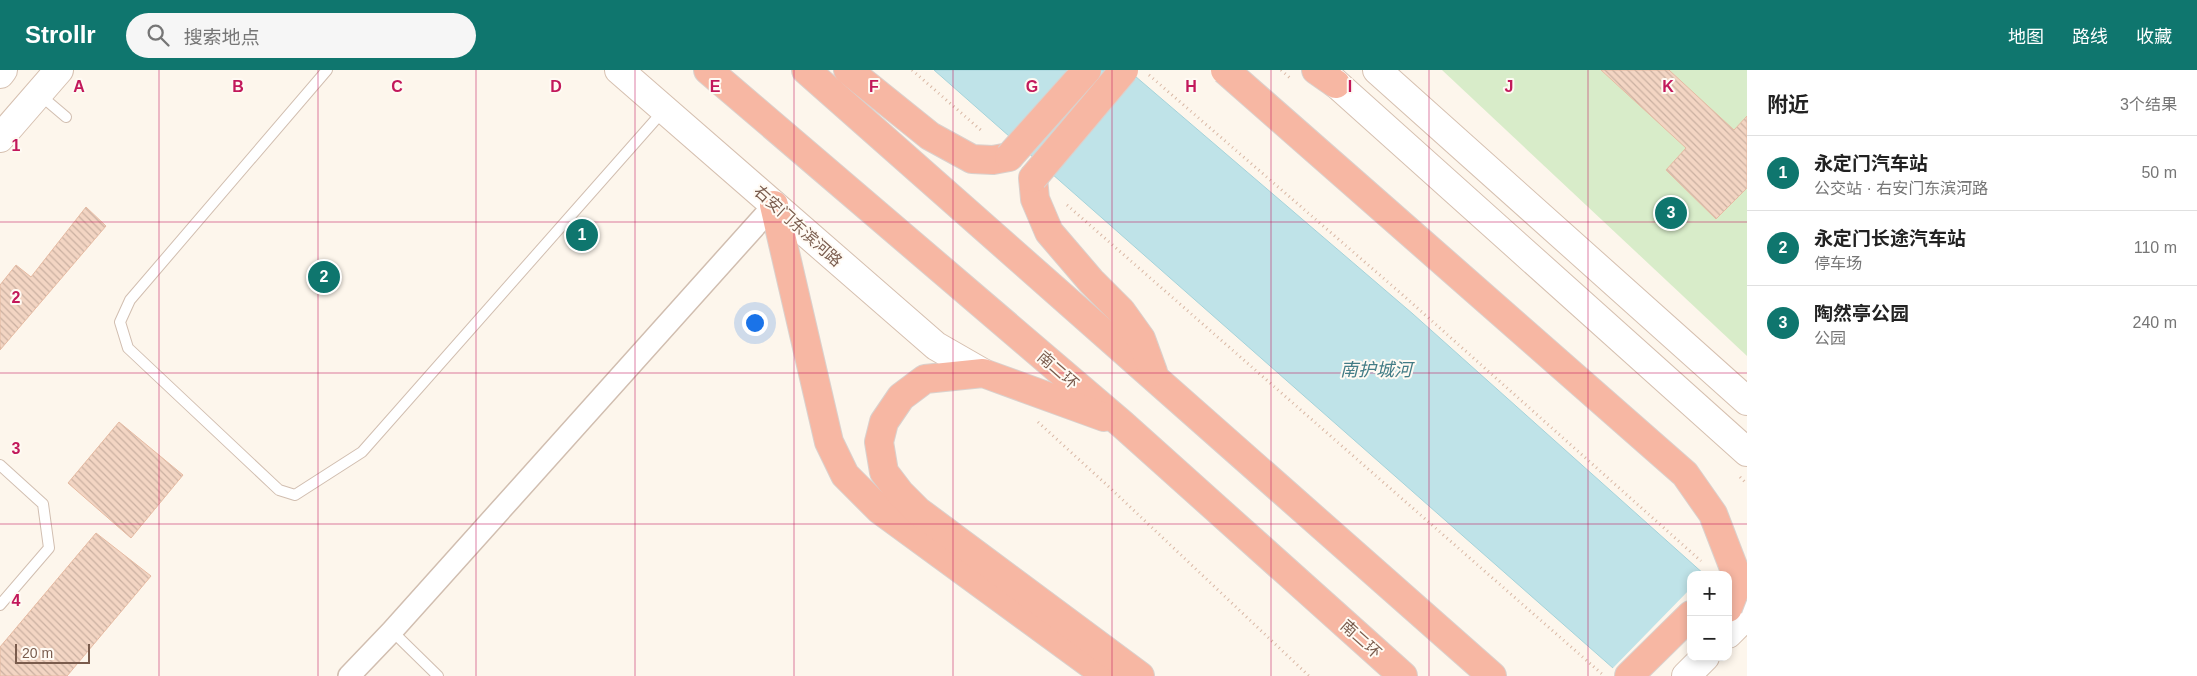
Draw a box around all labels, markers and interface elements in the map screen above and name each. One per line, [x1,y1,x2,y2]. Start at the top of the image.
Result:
search box [126,13,476,58]
text: Strollr [25,21,96,48]
icon: search [144,21,172,49]
text: 搜索地点 [184,27,260,48]
text: 地图 [2008,27,2044,47]
text: 路线 [2072,27,2108,47]
text: 收藏 [2136,27,2172,47]
text: A [73,78,85,95]
text: B [232,78,244,95]
text: C [391,78,403,95]
text: D [550,78,562,95]
text: E [710,78,721,95]
text: F [869,78,879,95]
text: G [1026,78,1038,95]
text: H [1185,78,1197,95]
text: I [1348,78,1352,95]
text: J [1505,78,1513,95]
text: K [1662,78,1674,95]
text: 附近 [1767,93,1809,116]
text: 3个结果 [2120,96,2177,113]
text: 1 [12,137,21,154]
text: 永定门汽车站 [1814,153,1928,174]
text: 1 [1779,164,1787,181]
text: 50 m [2141,164,2177,181]
text: 公交站 · 右安门东滨河路 [1814,180,1988,197]
street label: 右安门东滨河路 [751,182,845,270]
pin: 3 [1655,194,1687,232]
pin: 1 [566,216,598,254]
text: 永定门长途汽车站 [1814,228,1966,249]
text: 2 [1779,239,1787,256]
text: 110 m [2134,239,2177,256]
text: 停车场 [1814,255,1862,272]
pin: 2 [308,258,340,296]
text: 2 [12,289,21,306]
text: 陶然亭公园 [1814,303,1909,324]
your location [742,310,768,336]
text: 3 [1779,314,1787,331]
text: 240 m [2133,314,2177,331]
text: 公园 [1814,330,1846,347]
street label: 南二环 [1034,348,1082,392]
water label: 南护城河 [1340,360,1415,380]
text: 3 [12,440,21,457]
map controls [1687,571,1732,661]
button: + [1687,571,1732,616]
text: 4 [12,592,21,609]
button: − [1687,616,1732,661]
street label: 南二环 [1337,617,1385,661]
scale bar [15,641,90,664]
text: 20 m [22,645,53,661]

